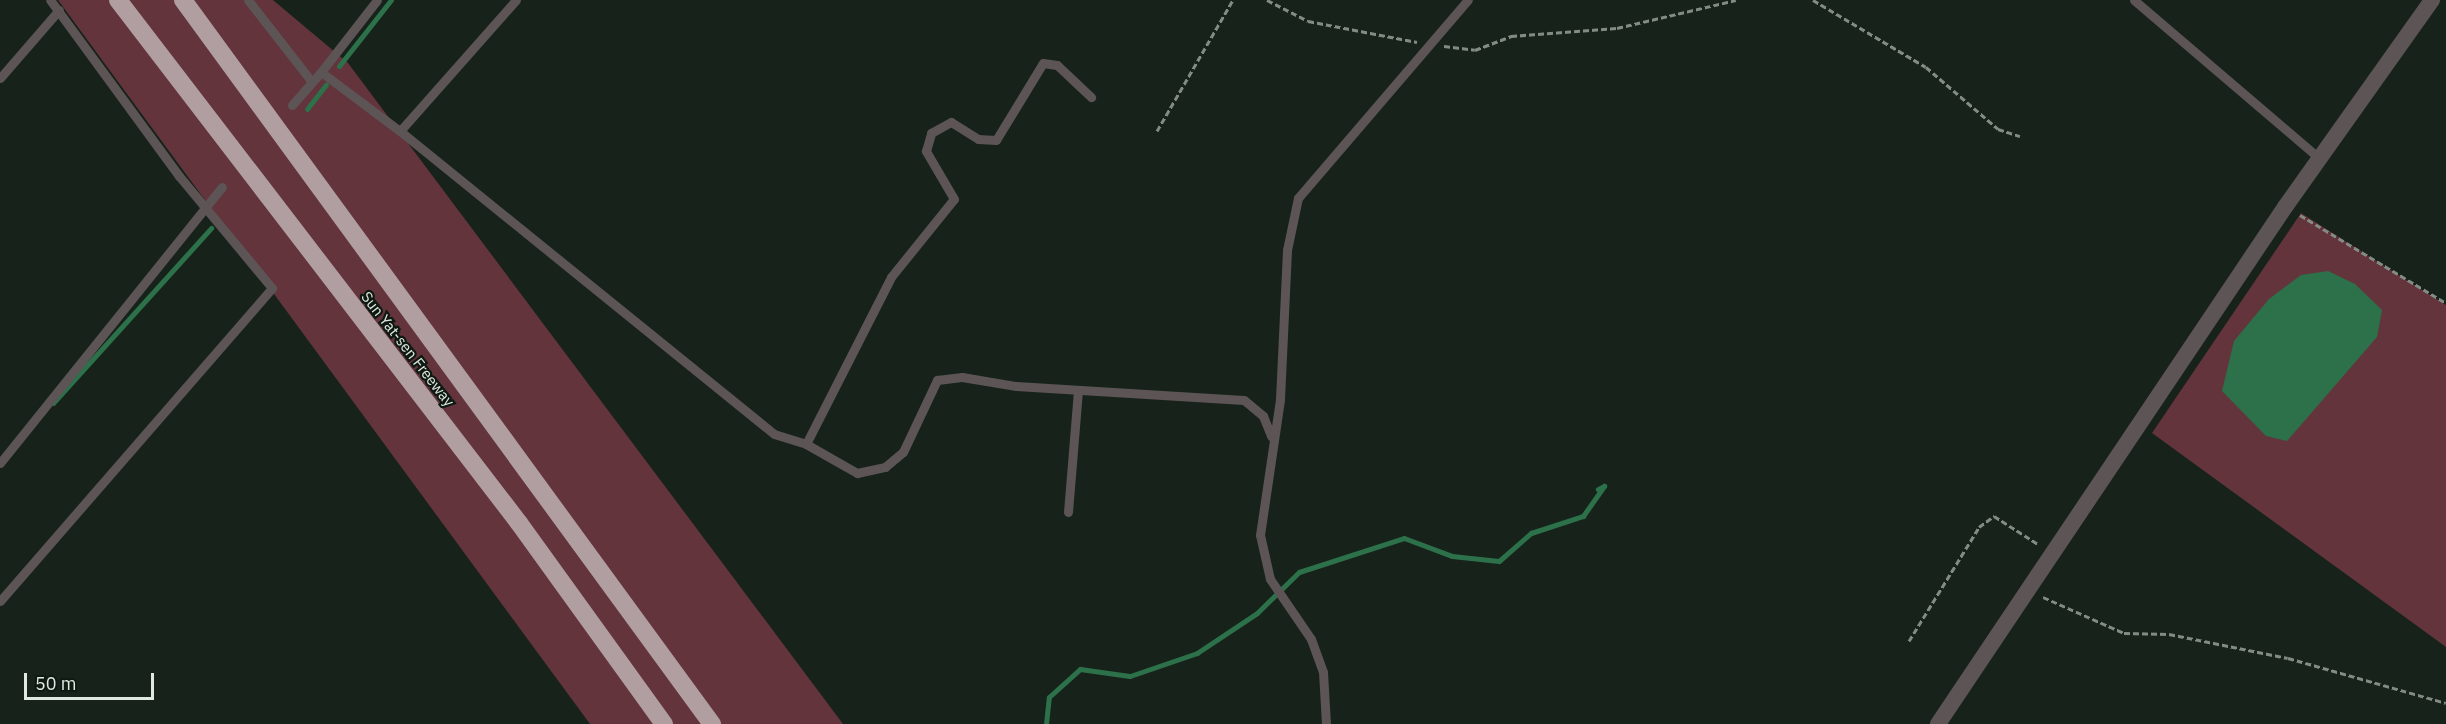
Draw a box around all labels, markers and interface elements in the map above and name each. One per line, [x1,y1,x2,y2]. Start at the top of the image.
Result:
street label: Sun Yat-sen Freeway [358,288,458,410]
scale bar [27,661,158,699]
text: 50 m [35,672,77,695]

